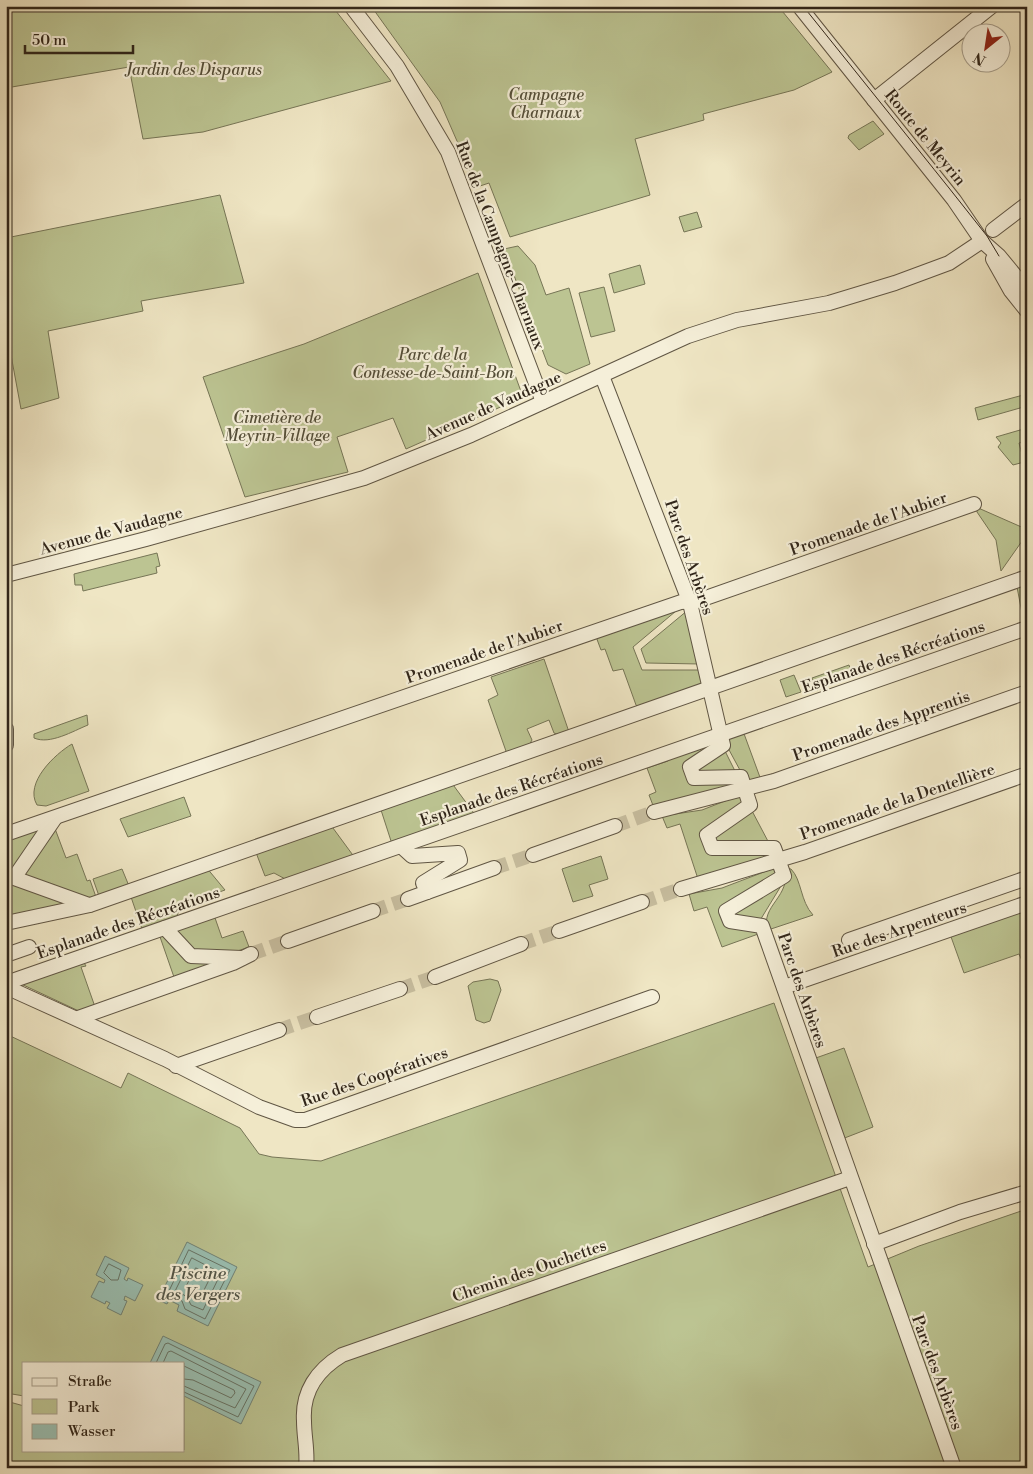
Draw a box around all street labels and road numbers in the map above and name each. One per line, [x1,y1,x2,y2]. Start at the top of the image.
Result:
street label: Route de Meyrin [880,85,971,190]
street label: Rue de la Campagne-Charnaux [451,138,549,353]
street label: Avenue de Vaudagne [421,367,565,445]
street label: Promenade de l'Aubier [787,488,950,560]
street label: Parc des Arbères [660,497,718,618]
street label: Avenue de Vaudagne [37,502,185,560]
street label: Promenade de l'Aubier [403,616,566,688]
street label: Esplanade des Récréations [799,616,987,698]
street label: Promenade des Apprentis [790,686,973,766]
street label: Esplanade des Récréations [417,749,605,831]
street label: Promenade de la Dentellière [797,759,997,845]
street label: Esplanade des Récréations [34,882,222,964]
street label: Rue des Arpenteurs [829,898,969,962]
street label: Parc des Arbères [773,930,831,1051]
street label: Rue des Coopératives [298,1042,450,1111]
street label: Chemin des Ouchettes [450,1235,609,1307]
street label: Parc des Arbères [907,1312,967,1432]

